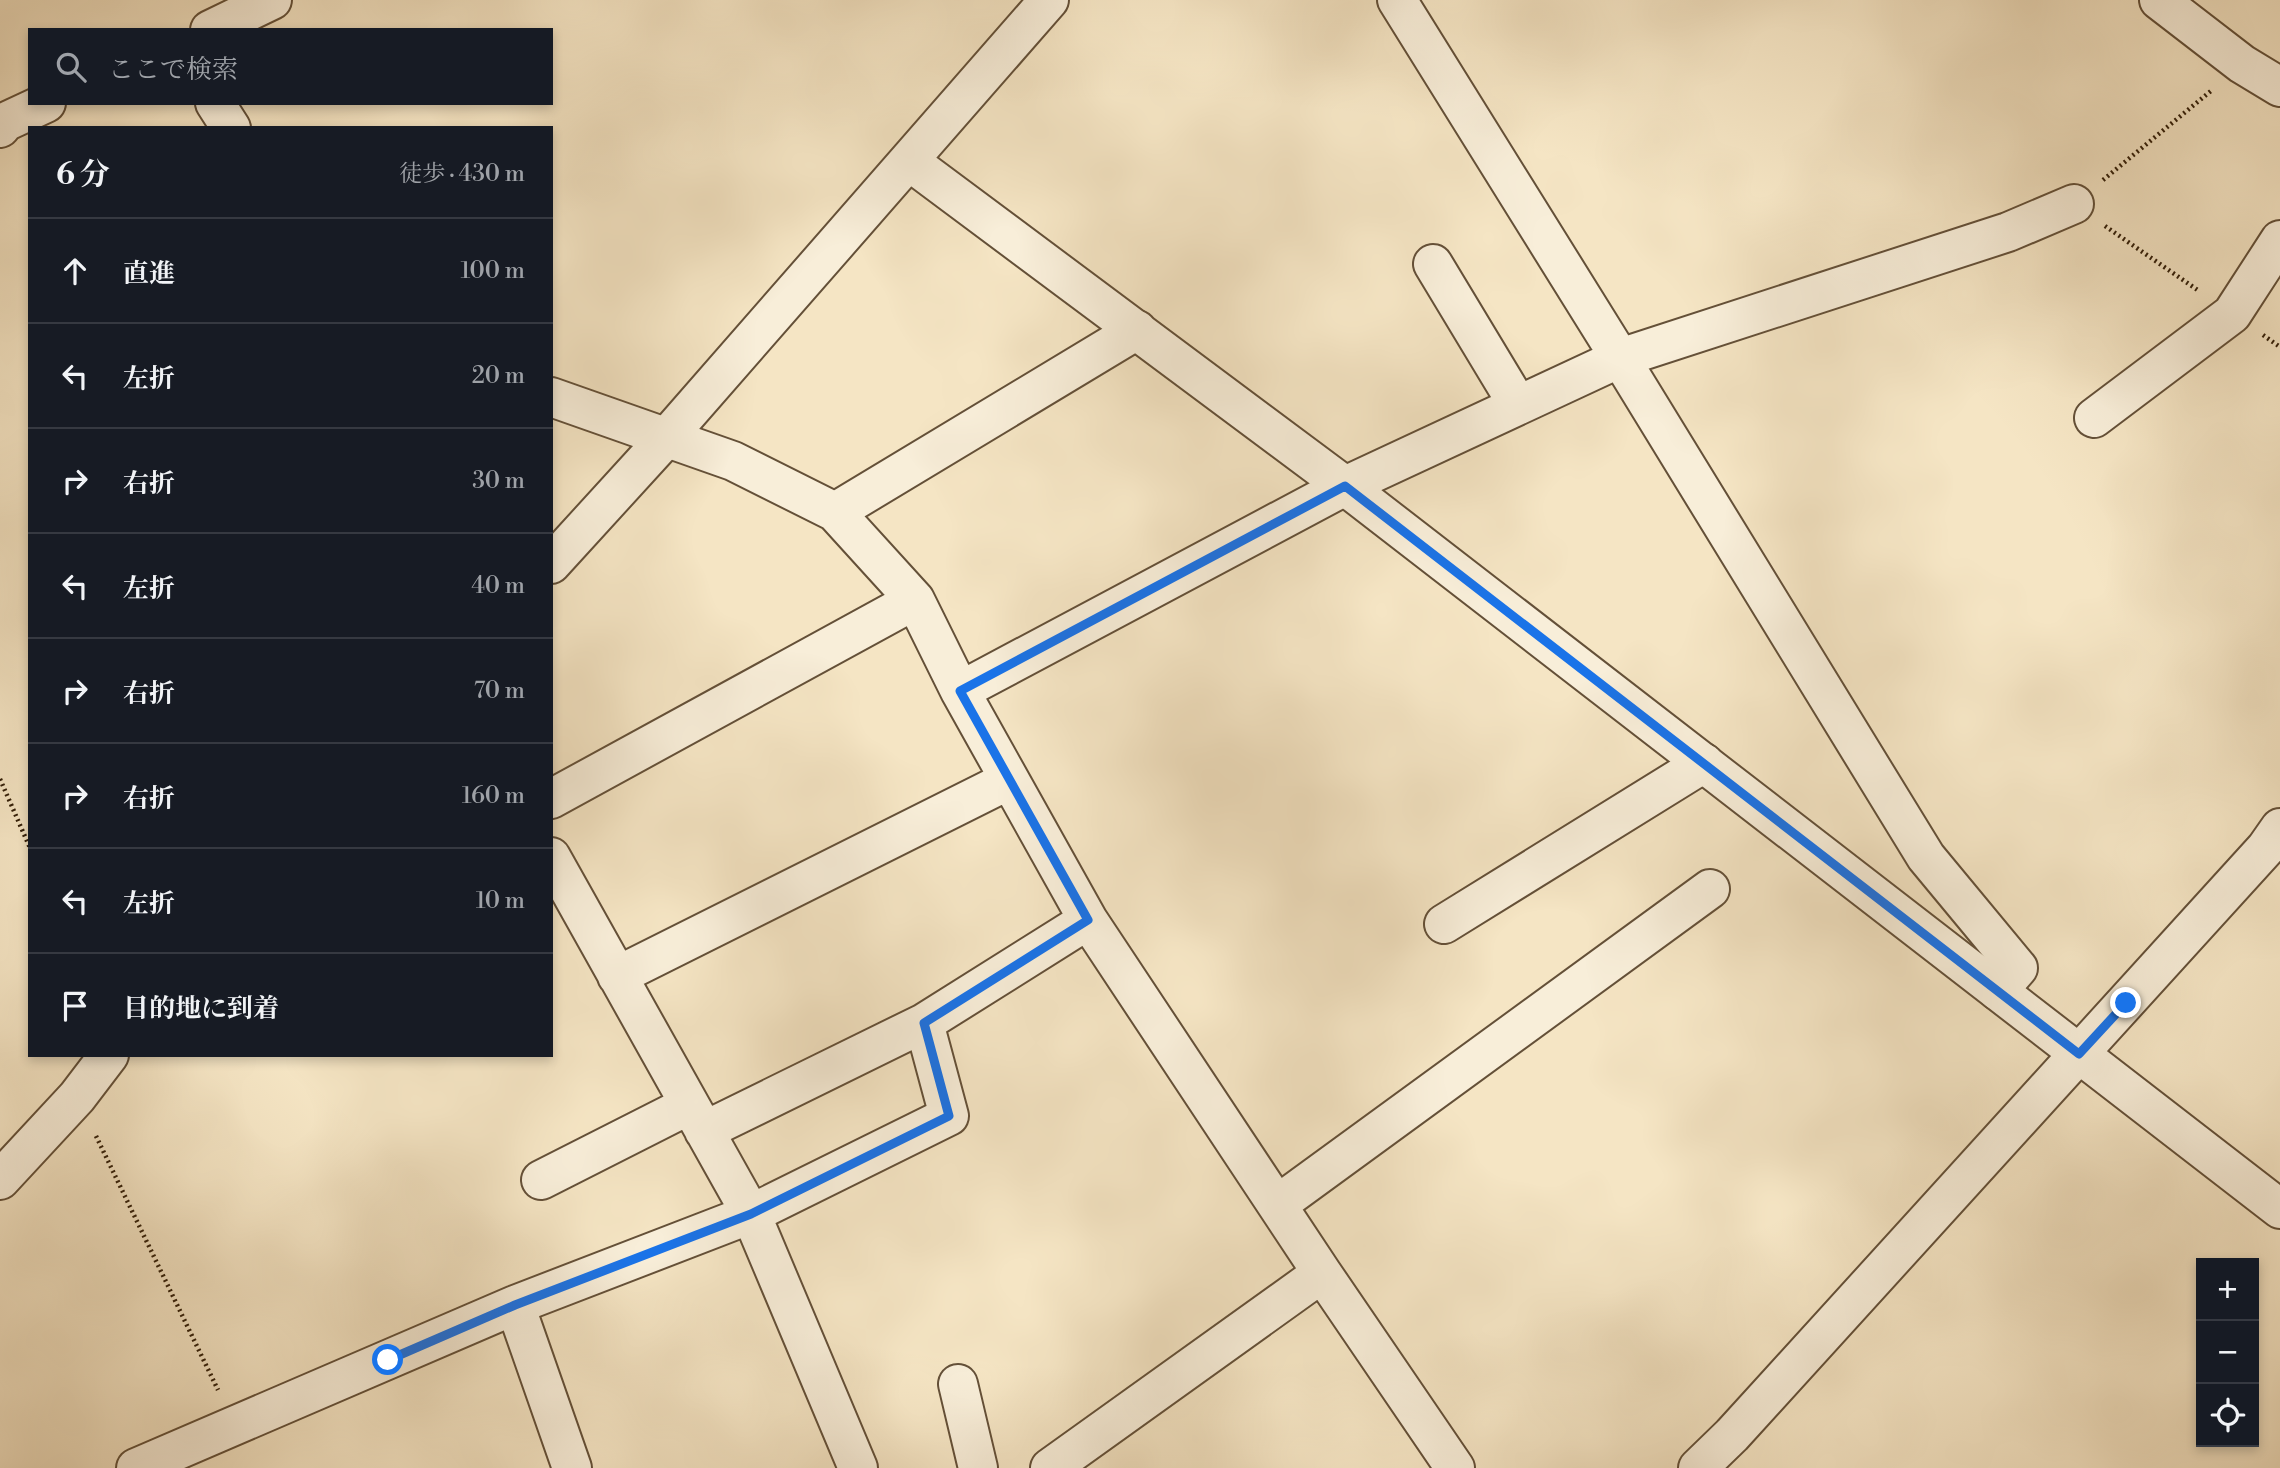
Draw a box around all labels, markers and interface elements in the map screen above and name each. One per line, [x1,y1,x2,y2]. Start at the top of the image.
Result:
search box [28,28,553,105]
icon: search [52,48,90,86]
text: ここで検索 [108,54,238,86]
text: 6 分 [56,156,110,194]
text: 徒歩 · 430 m [399,160,525,188]
icon: ahead [56,252,94,290]
text: 100 m [460,257,525,285]
text: 直進 [123,258,175,290]
icon: left [56,357,94,395]
text: 20 m [472,362,525,390]
text: 左折 [123,363,175,395]
icon: right [56,462,94,500]
text: 30 m [472,467,525,495]
text: 右折 [123,468,175,500]
icon: left [56,567,94,605]
text: 40 m [471,572,525,600]
text: 左折 [123,573,175,605]
icon: right [56,672,94,710]
text: 70 m [474,677,525,705]
text: 右折 [123,678,175,710]
icon: right [56,777,94,815]
text: 160 m [462,782,525,810]
text: 右折 [123,783,175,815]
icon: left [56,882,94,920]
text: 10 m [476,887,525,915]
text: 左折 [123,888,175,920]
icon: arrive [56,987,94,1025]
route end [2110,987,2141,1018]
text: 目的地に到着 [123,993,279,1025]
map controls [2196,1258,2259,1447]
button: + [2196,1258,2259,1321]
button: − [2196,1321,2259,1384]
route start [372,1344,403,1375]
button: locate [2196,1384,2259,1447]

